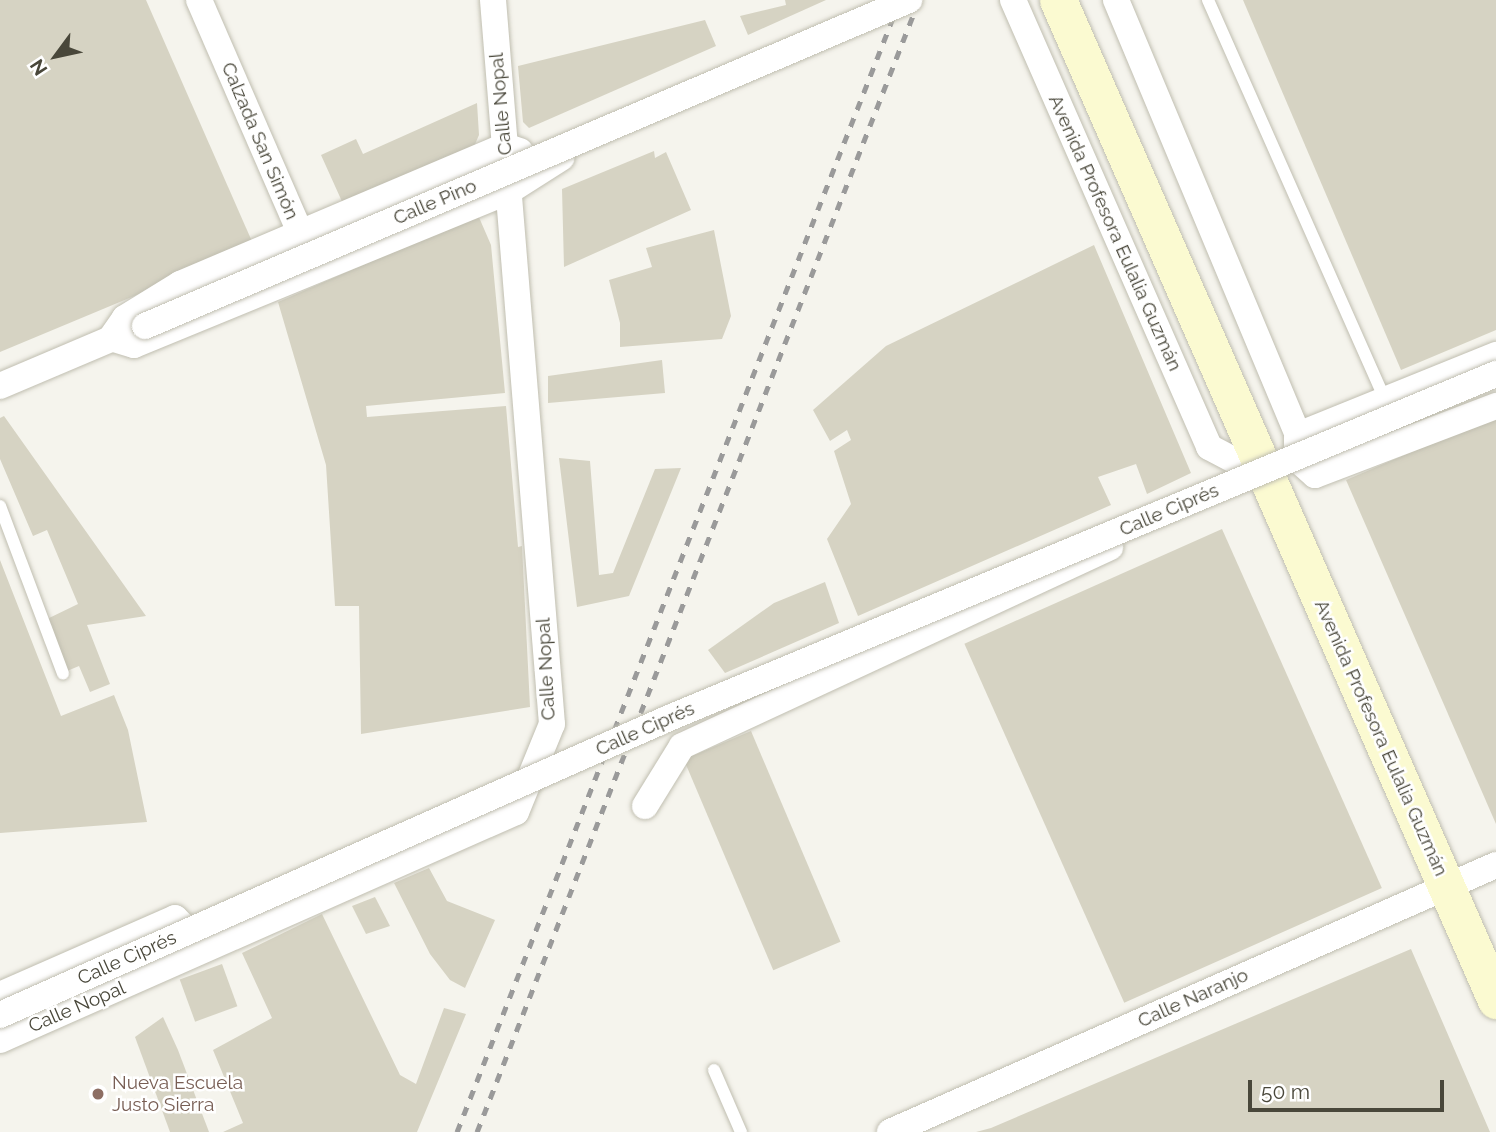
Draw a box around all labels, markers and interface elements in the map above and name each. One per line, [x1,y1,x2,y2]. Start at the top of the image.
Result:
north arrow [21,21,91,91]
street label: Calle Nopal [485,52,517,156]
text: N [25,55,52,80]
street label: Calzada San Simón [217,59,303,223]
street label: Avenida Profesora Eulalia Guzmán [1044,91,1186,375]
street label: Calle Pino [390,174,480,230]
street label: Calle Ciprés [1116,479,1222,541]
street label: Avenida Profesora Eulalia Guzmán [1310,596,1452,880]
street label: Calle Nopal [532,617,560,721]
street label: Calle Ciprés [592,697,698,761]
street label: Calle Ciprés [74,926,180,990]
street label: Calle Naranjo [1134,964,1252,1032]
street label: Calle Nopal [25,976,129,1038]
scale bar [1251,1066,1447,1110]
place label: Nueva Escuela Justo Sierra [112,1072,243,1116]
text: 50 m [1261,1079,1310,1104]
marker: Nueva Escuela Justo Sierra [90,1086,106,1102]

